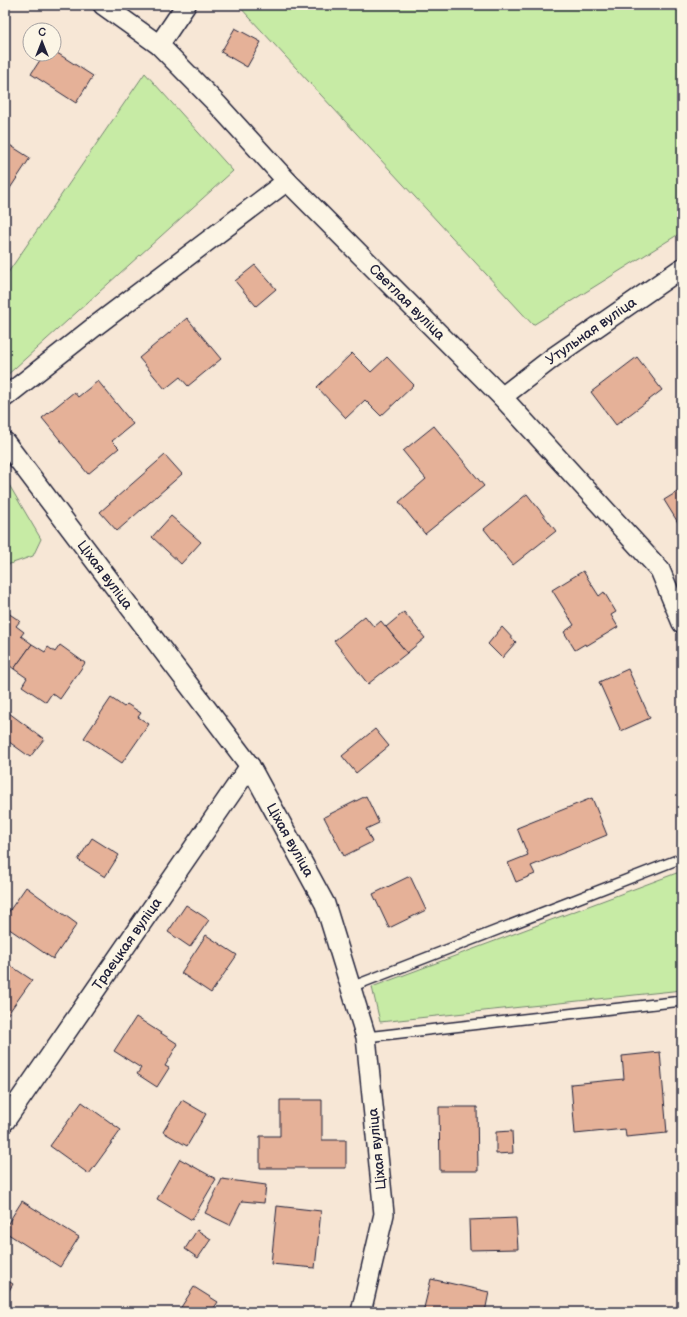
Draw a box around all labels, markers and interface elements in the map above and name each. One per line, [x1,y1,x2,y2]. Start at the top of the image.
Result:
north arrow [22,22,62,62]
text: С [38,26,46,39]
street label: Светлая вуліца [365,260,449,344]
street label: Утульная вуліца [543,293,640,368]
street label: Ціхая вуліца [74,537,137,613]
street label: Ціхая вуліца [263,800,318,881]
street label: Траецкая вуліца [89,894,166,994]
street label: Ціхая вуліца [364,1107,390,1191]

